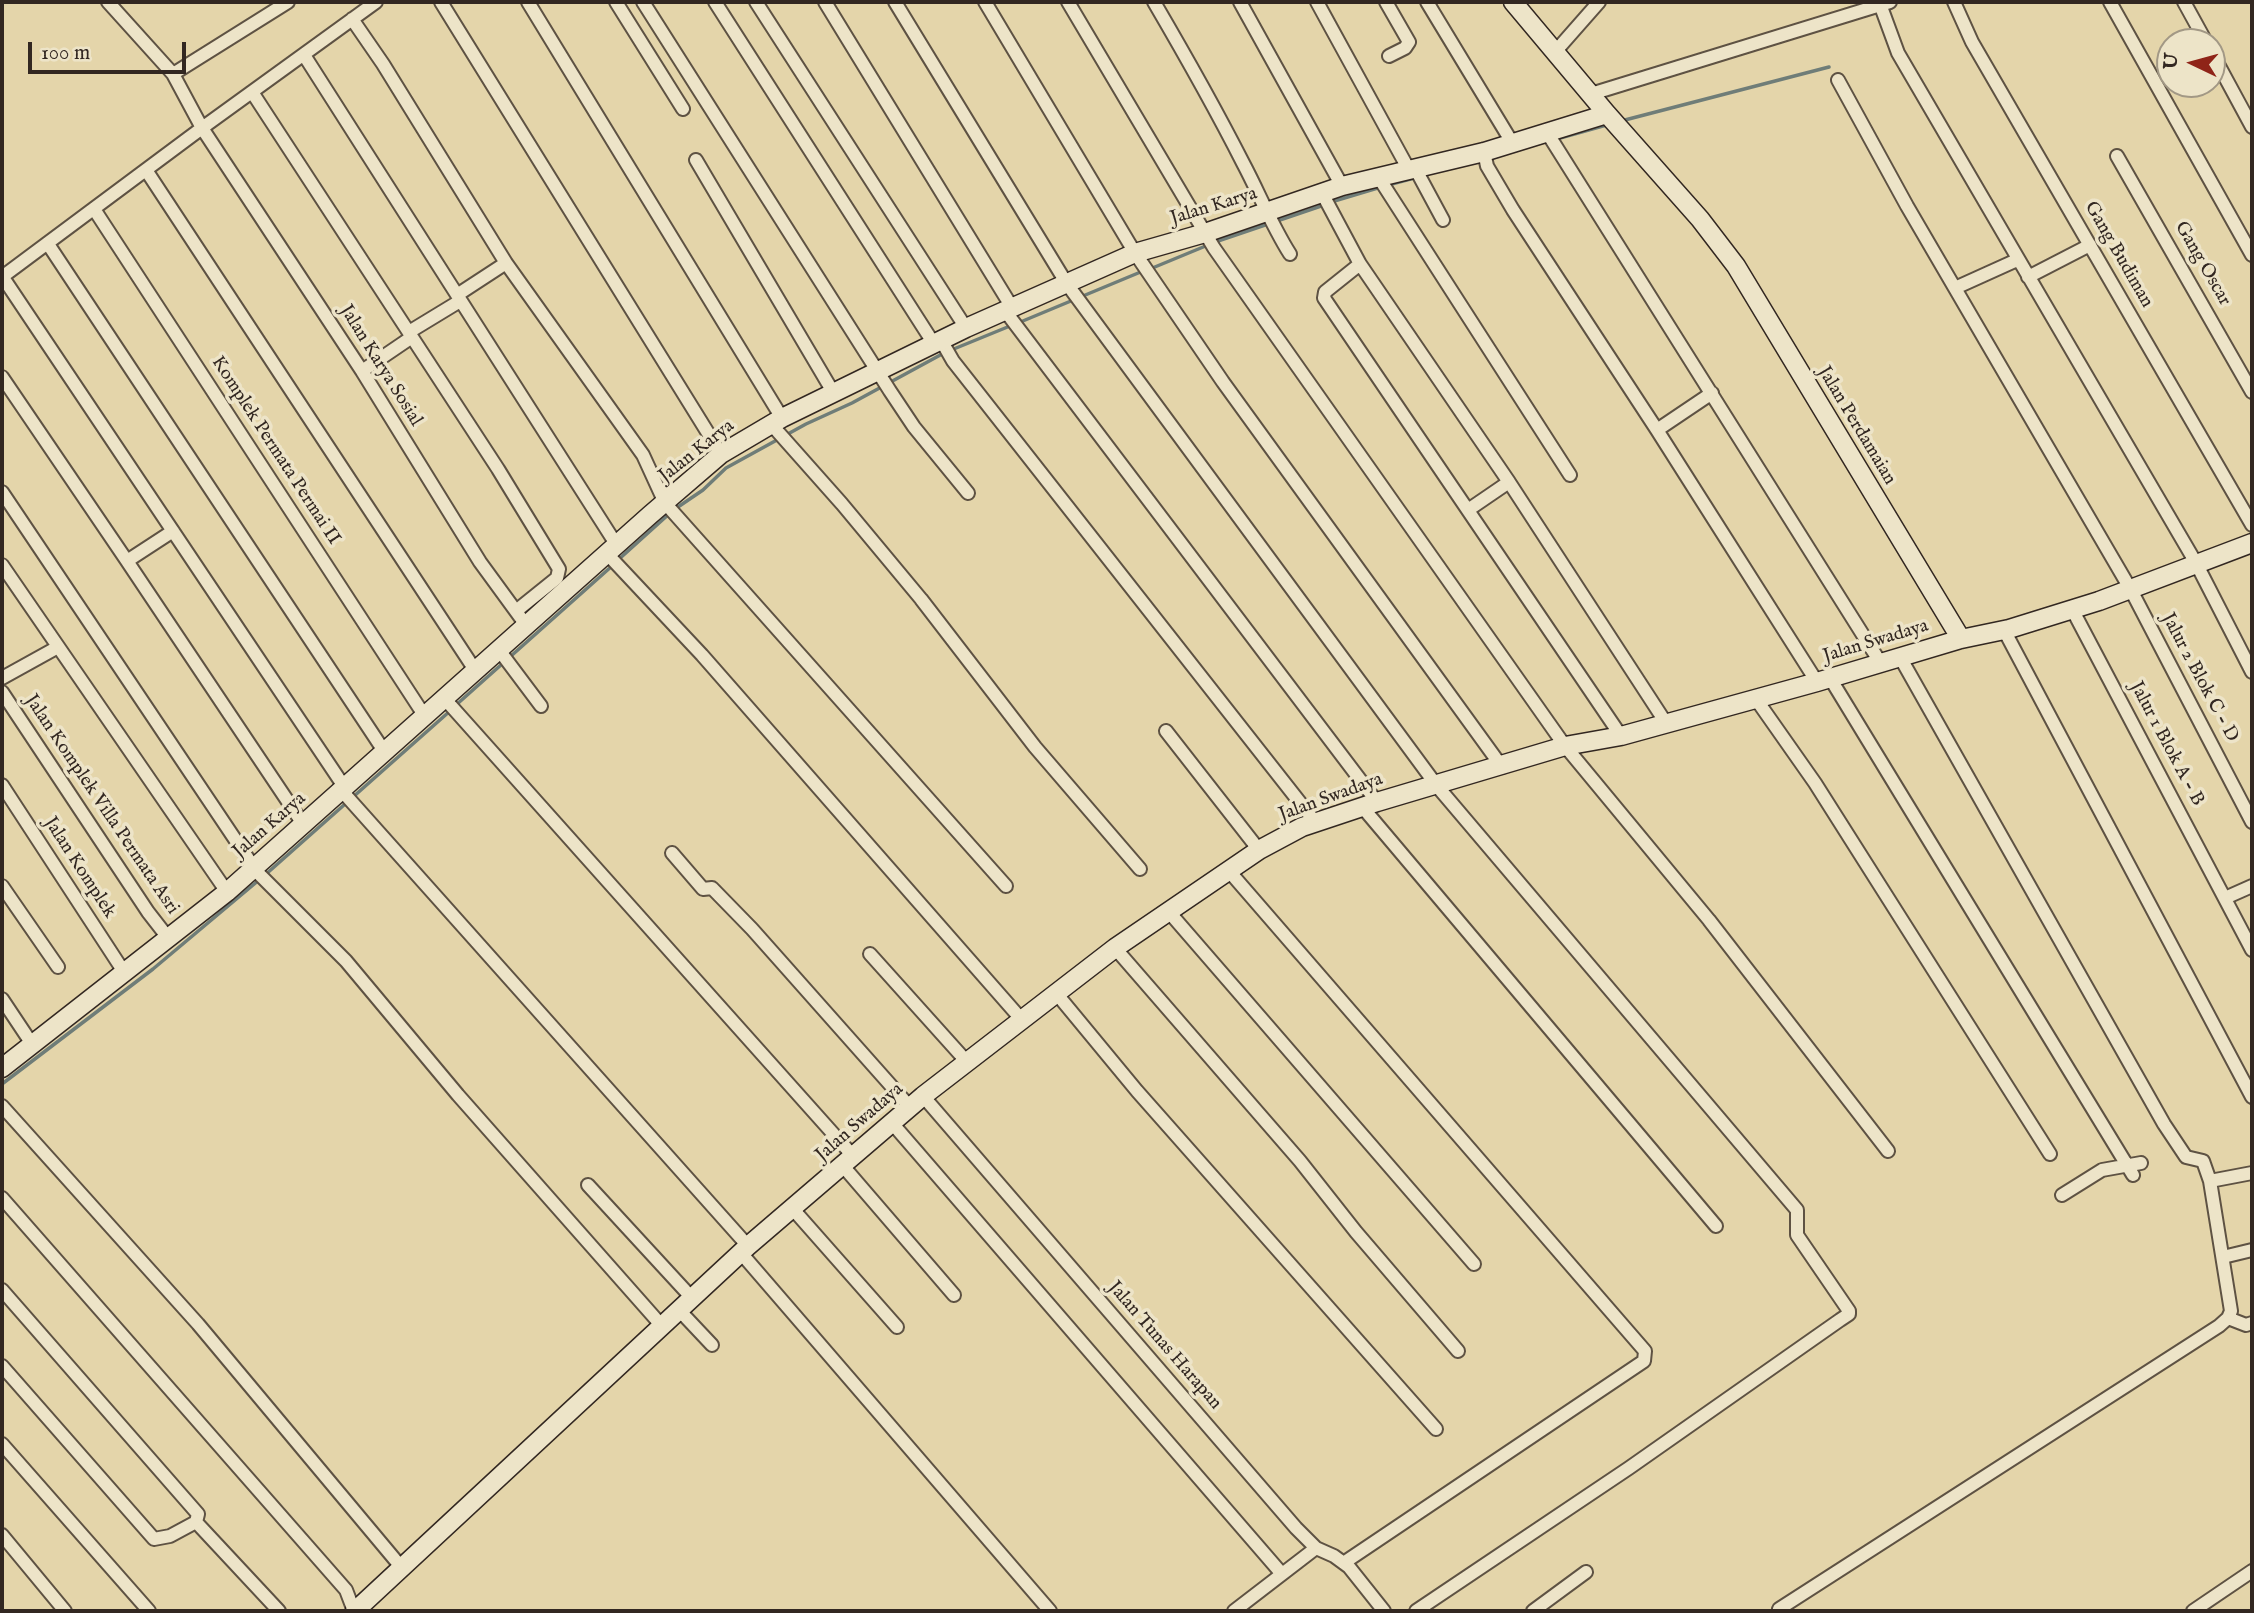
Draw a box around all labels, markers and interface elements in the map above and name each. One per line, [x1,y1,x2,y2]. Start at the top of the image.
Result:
scale bar [32,28,189,72]
north arrow [2156,28,2226,98]
text: 100 m [41,40,90,67]
text: U [2159,52,2185,70]
street label: Jalan Karya [1168,183,1260,231]
street label: Gang Budiman [2078,198,2158,312]
street label: Gang Oscar [2169,218,2235,310]
street label: Jalan Karya Sosial [334,301,426,431]
street label: Komplek Permata Permai II [206,353,344,549]
street label: Jalan Perdamaian [1812,363,1900,489]
street label: Jalan Karya [655,415,739,489]
street label: Jalur 2 Blok C - D [2155,610,2243,746]
street label: Jalan Swadaya [1821,615,1931,669]
street label: Jalur 1 Blok A - B [2124,678,2208,810]
street label: Jalan Komplek Villa Permata Asri [19,691,183,919]
street label: Jalan Swadaya [1276,769,1386,827]
street label: Jalan Karya [229,788,311,864]
street label: Jalan Komplek [38,813,120,923]
street label: Jalan Swadaya [811,1079,909,1167]
street label: Jalan Tunas Harapan [1102,1277,1226,1415]

